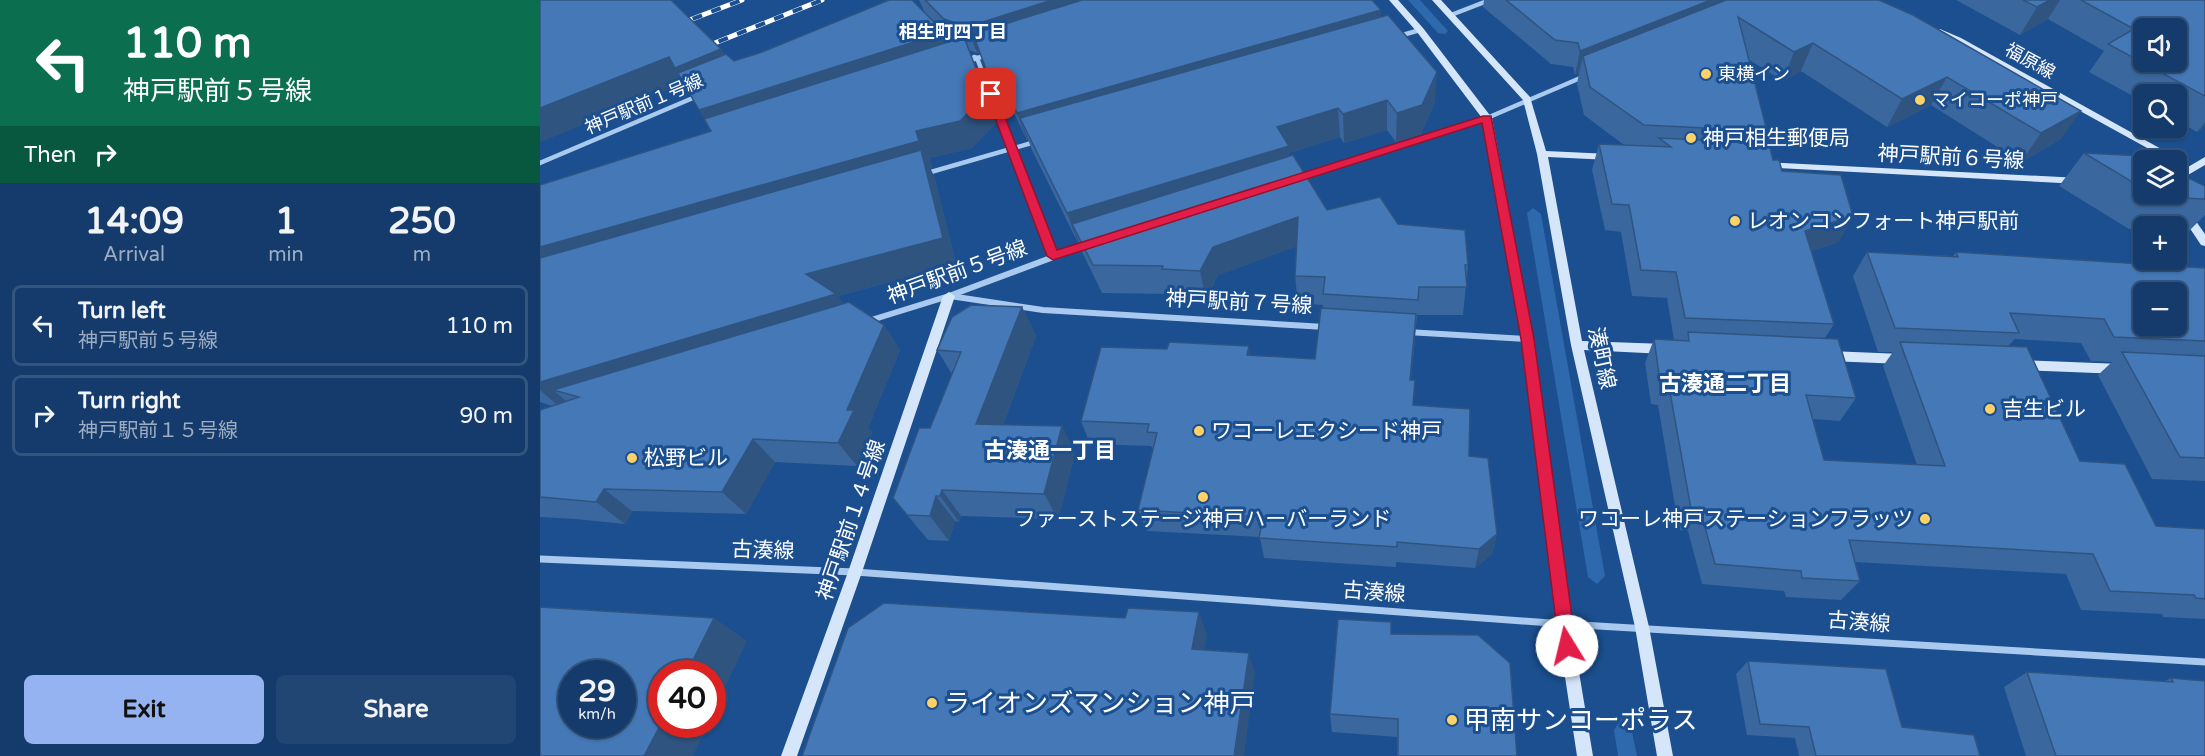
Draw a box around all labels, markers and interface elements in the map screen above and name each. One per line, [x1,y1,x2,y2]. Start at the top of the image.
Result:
text: 110 m [123,18,252,69]
map controls [2133,18,2187,336]
button: sound [2133,18,2187,72]
district label: 相生町四丁目 [899,21,1007,43]
icon: left [24,24,102,102]
street label: 福原線 [2001,38,2059,84]
place label: 東横イン [1718,63,1790,85]
marker: 東横イン [1699,67,1713,81]
pin [965,68,1016,119]
street label: 神戸駅前１号線 [582,69,706,139]
text: 神戸駅前５号線 [123,75,312,108]
icon: arrive [974,77,1007,110]
button: search [2133,84,2187,138]
place label: マイコーポ神戸 [1932,89,2058,111]
marker: マイコーポ神戸 [1913,93,1927,107]
place label: 神戸相生郵便局 [1703,126,1850,151]
marker: 神戸相生郵便局 [1684,131,1698,145]
icon: right [89,138,122,171]
street label: 神戸駅前６号線 [1877,141,2025,174]
text: Then [24,142,77,168]
button: layers [2133,150,2187,204]
text: 14:09 [84,200,184,243]
text: 1 [275,200,297,243]
text: 250 [388,200,456,243]
place label: レオンコンフォート神戸駅前 [1747,209,2019,234]
marker: レオンコンフォート神戸駅前 [1728,214,1742,228]
button: + [2133,216,2187,270]
street label: 神戸駅前５号線 [884,236,1031,309]
text: Arrival [103,243,165,267]
text: min [268,243,304,267]
text: m [413,243,431,267]
button: − [2133,282,2187,336]
street label: 神戸駅前７号線 [1165,286,1313,319]
text: Turn left [78,298,166,324]
icon: left [27,309,60,342]
text: 110 m [446,313,513,339]
street label: 湊町線 [1583,325,1620,392]
text: 神戸駅前５号線 [78,329,218,353]
district label: 古湊通二丁目 [1659,371,1791,397]
text: Turn right [78,388,180,414]
place label: 吉生ビル [2002,397,2086,422]
icon: right [27,399,60,432]
marker: 吉生ビル [1983,402,1997,416]
text: 90 m [459,403,513,429]
text: 神戸駅前１５号線 [78,419,238,443]
place label: ワコーレエクシード神戸 [1211,419,1442,444]
marker: ワコーレエクシード神戸 [1192,424,1206,438]
street label: 神戸駅前１４号線 [812,437,891,604]
district label: 古湊通一丁目 [984,438,1116,464]
place label: 松野ビル [644,446,728,471]
marker: 松野ビル [625,451,639,465]
marker: ファーストステージ神戸ハーバーランド [1196,490,1210,504]
place label: ファーストステージ神戸ハーバーランド [1015,507,1391,532]
place label: ワコーレ神戸ステーションフラッツ [1578,507,1913,532]
marker: ワコーレ神戸ステーションフラッツ [1918,512,1932,526]
street label: 古湊線 [731,537,795,564]
street label: 古湊線 [1342,578,1406,607]
street label: 古湊線 [1827,608,1891,637]
position arrow [1535,614,1599,678]
speed limit sign: 40 [648,660,726,738]
text: 29 [578,673,616,710]
button: Exit [24,675,264,744]
button: Share [276,675,516,744]
place label: ライオンズマンション神戸 [944,688,1255,719]
marker: ライオンズマンション神戸 [925,696,939,710]
text: km/h [578,705,616,723]
place label: 甲南サンコーポラス [1464,705,1697,736]
marker: 甲南サンコーポラス [1445,713,1459,727]

